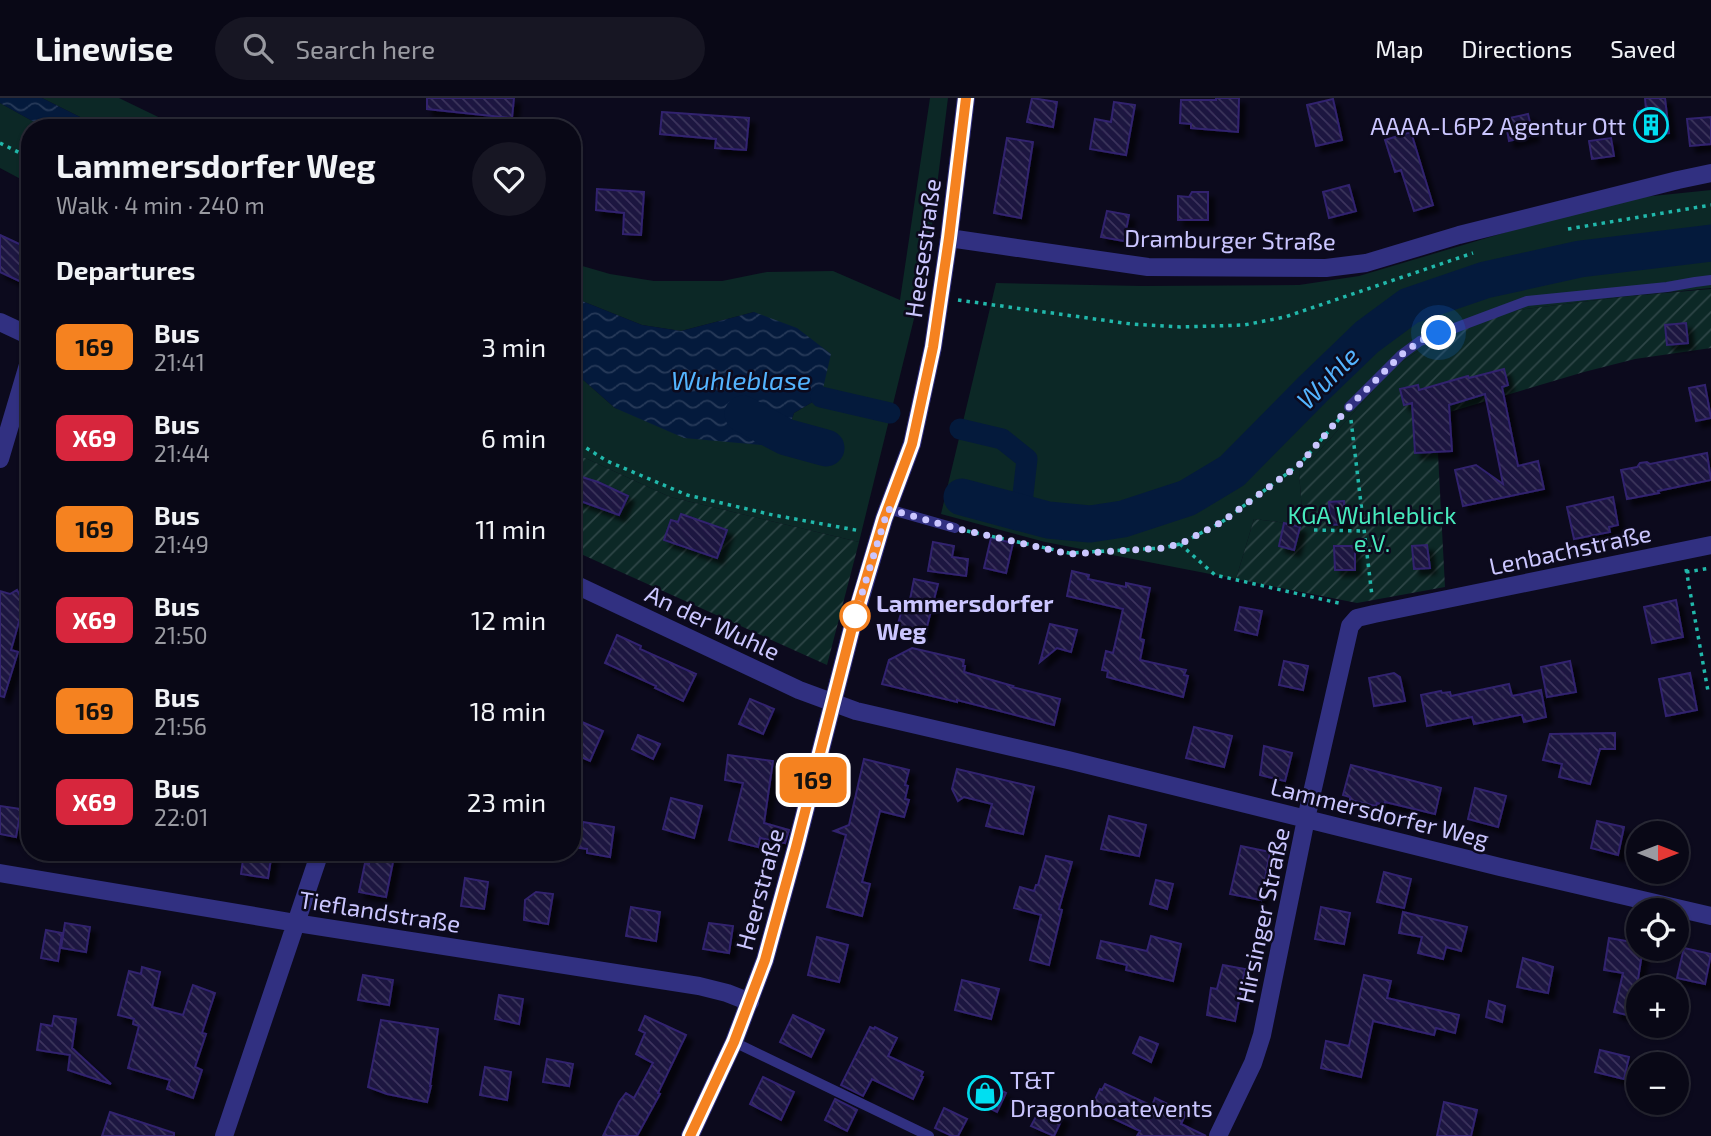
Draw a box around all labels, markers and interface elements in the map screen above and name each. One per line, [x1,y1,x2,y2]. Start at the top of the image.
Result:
search box [215,17,705,80]
text: Linewise [35,28,173,68]
icon: search [239,29,277,67]
text: Search here [295,33,435,64]
text: Map [1375,34,1423,63]
text: Directions [1461,34,1572,63]
text: Saved [1610,34,1676,63]
building icon: AAAA-L6P2 Agentur Ott [1632,106,1670,144]
place label: AAAA-L6P2 Agentur Ott [1370,111,1626,140]
button: heart [472,142,546,216]
text: Lammersdorfer Weg [56,145,376,185]
street label: Heesestraße [898,177,946,319]
text: Walk · 4 min · 240 m [56,191,265,219]
street label: Dramburger Straße [1124,223,1336,255]
text: Departures [56,254,195,285]
your location [1421,315,1456,350]
text: Bus [154,317,200,348]
text: 3 min [481,331,546,362]
text: 169 [75,332,114,361]
water label: Wuhle [1289,339,1365,415]
text: 21:41 [154,348,205,376]
water label: Wuhleblase [671,364,811,395]
text: Bus [154,408,200,439]
text: 6 min [481,422,546,453]
text: X69 [73,423,116,452]
text: 21:44 [154,439,210,467]
text: Bus [154,499,200,530]
park label: KGA Wuhleblick e.V. [1288,500,1456,557]
text: 11 min [475,513,546,544]
text: 169 [75,514,114,543]
street label: Lenbachstraße [1486,518,1654,580]
text: 21:49 [154,530,209,558]
street label: An der Wuhle [641,578,785,666]
place label: Lammersdorfer Weg [876,588,1054,645]
text: Bus [154,590,200,621]
marker: Lammersdorfer Weg [840,601,870,631]
text: 12 min [471,604,546,635]
text: X69 [73,605,116,634]
text: 21:50 [154,621,208,649]
text: Bus [154,681,200,712]
text: 18 min [470,695,546,726]
text: 169 [75,696,114,725]
text: 21:56 [154,712,207,740]
line badge: 169 [773,757,853,803]
text: 169 [794,765,832,794]
street label: Lammersdorfer Weg [1268,771,1492,853]
text: Bus [154,772,200,803]
text: 23 min [467,786,546,817]
text: X69 [73,787,116,816]
text: 22:01 [154,803,208,831]
north arrow [1626,821,1689,884]
map controls [1626,821,1689,1115]
street label: Heerstraße [729,825,789,953]
street label: Hirsinger Straße [1229,825,1295,1005]
street label: Tieflandstraße [297,884,463,938]
button: locate [1626,898,1689,961]
button: + [1626,975,1689,1038]
button: − [1626,1052,1689,1115]
place label: T&T Dragonboatevents [1010,1065,1213,1122]
shop icon: T&T Dragonboatevents [966,1074,1004,1112]

